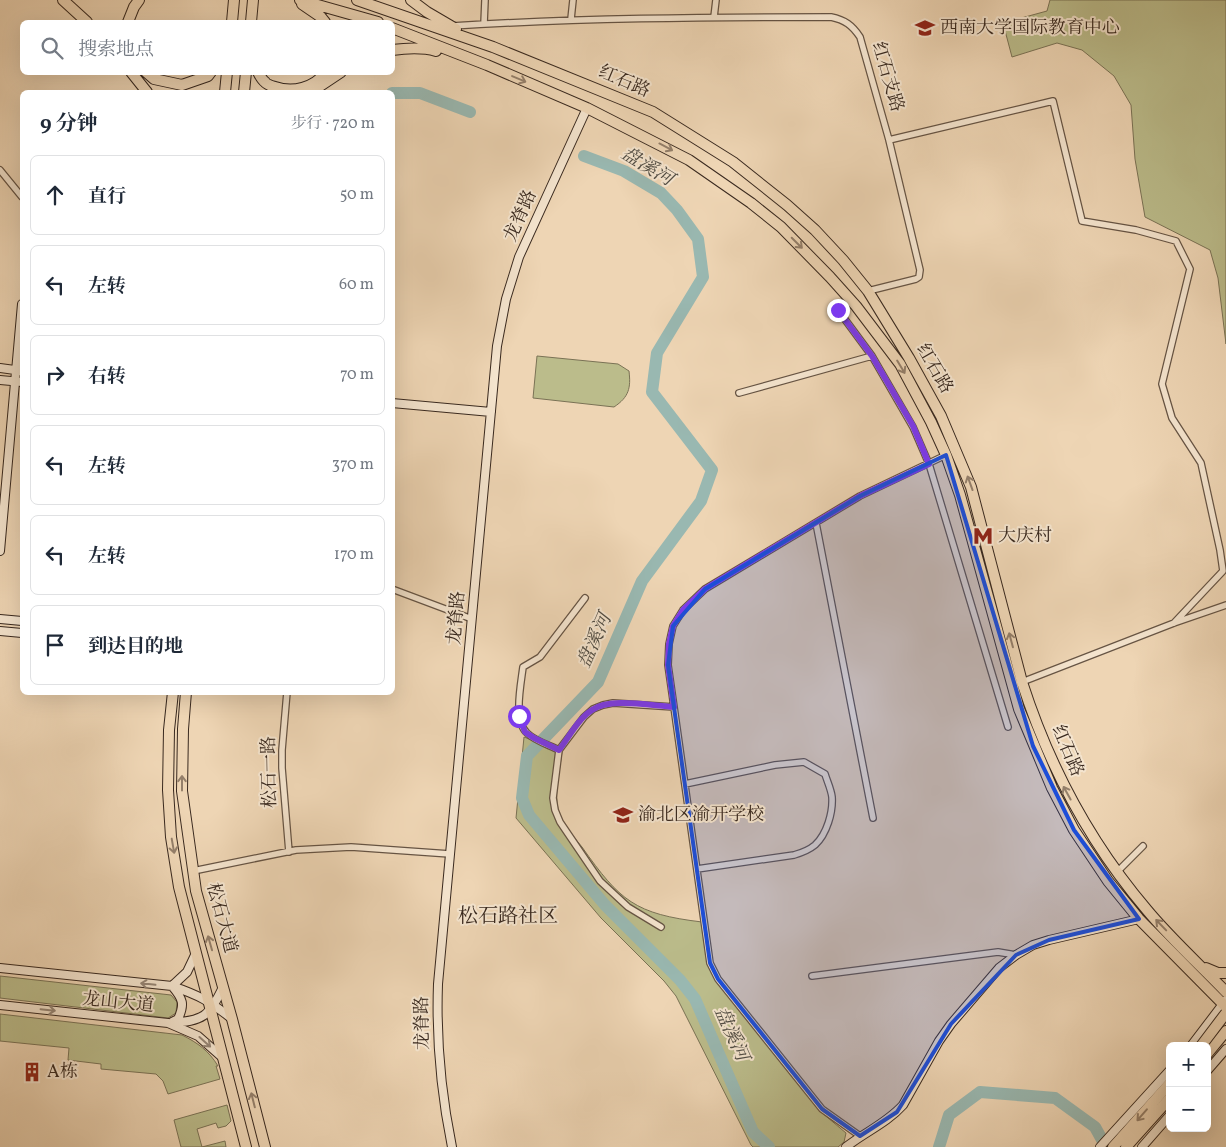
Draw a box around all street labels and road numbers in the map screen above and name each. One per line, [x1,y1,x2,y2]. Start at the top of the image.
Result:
street label: 红石支路 [865,39,909,115]
street label: 红石路 [594,60,654,104]
street label: 龙脊路 [499,186,543,246]
street label: 红石路 [910,339,958,399]
street label: 龙脊路 [442,590,472,646]
street label: 红石路 [1045,721,1089,781]
street label: 松石一路 [257,736,283,808]
street label: 松石大道 [200,880,242,956]
street label: 龙山大道 [81,987,155,1019]
street label: 龙脊路 [410,996,436,1050]

